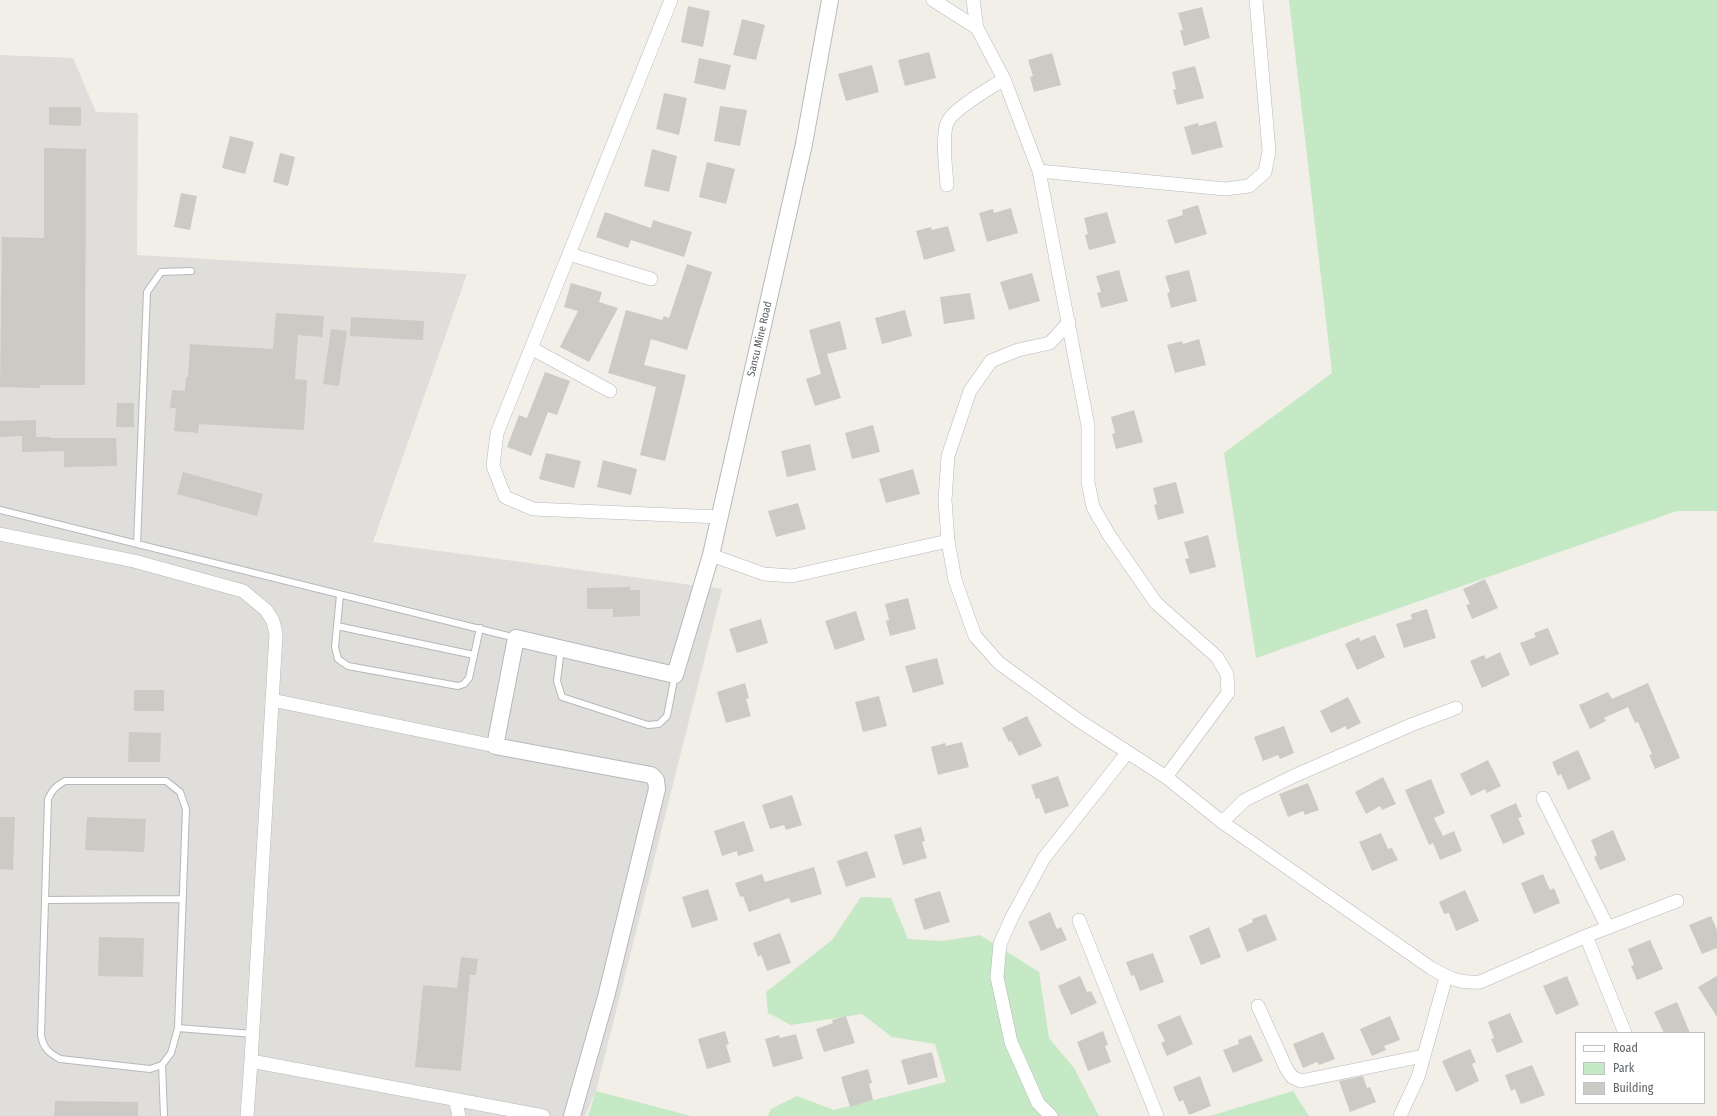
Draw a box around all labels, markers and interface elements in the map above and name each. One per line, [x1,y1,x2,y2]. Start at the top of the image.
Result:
street label: Sansu Mine Road [745,300,775,378]
legend [1575,1032,1705,1104]
text: Road [1613,1041,1638,1055]
text: Park [1613,1061,1634,1075]
text: Building [1613,1081,1653,1095]

